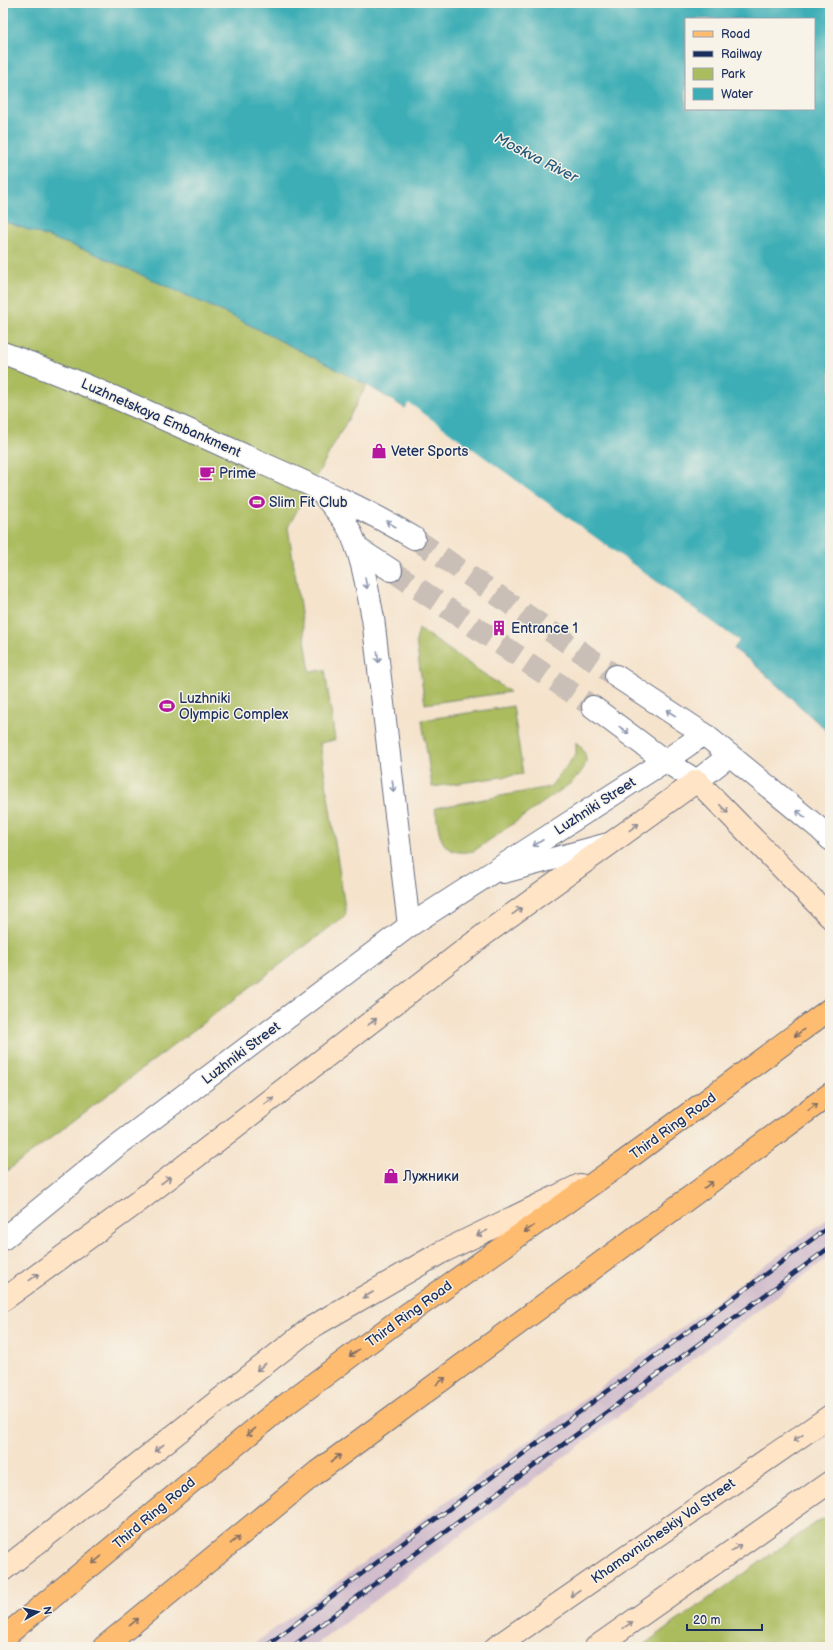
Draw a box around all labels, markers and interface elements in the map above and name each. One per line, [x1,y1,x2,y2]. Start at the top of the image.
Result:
legend [685,18,815,110]
text: Road [721,27,750,42]
text: Railway [721,47,763,62]
text: Park [721,67,745,82]
text: Water [721,87,753,102]
water label: Moskva River [491,129,582,188]
street label: Luzhnetskaya Embankment [78,375,244,461]
shop icon: Veter Sports [370,442,388,460]
place label: Veter Sports [391,443,469,460]
cafe icon: Prime [198,464,216,482]
place label: Prime [219,465,256,482]
sports icon: Slim Fit Club [248,493,266,511]
place label: Slim Fit Club [269,494,348,511]
one-way arrow [385,520,397,528]
one-way arrow [363,576,371,589]
building icon: Entrance 1 [490,619,508,637]
place label: Entrance 1 [511,620,578,637]
one-way arrow [374,650,382,663]
place label: Luzhniki Olympic Complex [179,690,289,723]
sports icon: Luzhniki Olympic Complex [158,697,176,715]
one-way arrow [666,709,677,717]
one-way arrow [618,726,629,734]
street label: Luzhniki Street [551,773,639,839]
one-way arrow [389,779,397,792]
one-way arrow [720,804,729,814]
one-way arrow [795,809,806,818]
one-way arrow [628,823,639,831]
one-way arrow [532,839,544,847]
one-way arrow [511,907,522,915]
one-way arrow [366,1017,377,1026]
street label: Luzhniki Street [199,1018,284,1088]
one-way arrow [793,1028,804,1037]
street label: Third Ring Road [627,1089,719,1163]
one-way arrow [263,1097,274,1105]
one-way arrow [807,1103,818,1111]
shop icon: Лужники [382,1167,400,1185]
place label: Лужники [402,1168,459,1185]
one-way arrow [160,1176,171,1184]
one-way arrow [703,1181,714,1189]
one-way arrow [523,1225,534,1233]
one-way arrow [477,1230,489,1237]
one-way arrow [29,1273,40,1281]
street label: Third Ring Road [363,1277,455,1351]
one-way arrow [362,1291,374,1299]
one-way arrow [349,1349,360,1357]
one-way arrow [255,1363,266,1372]
one-way arrow [435,1377,446,1386]
one-way arrow [246,1428,257,1437]
one-way arrow [793,1434,804,1442]
one-way arrow [153,1444,164,1452]
one-way arrow [330,1454,341,1463]
street label: Third Ring Road [109,1474,199,1552]
street label: Khamovnicheskiy Val Street [588,1474,739,1587]
one-way arrow [229,1535,240,1544]
one-way arrow [730,1544,741,1552]
one-way arrow [92,1555,103,1564]
one-way arrow [569,1589,580,1597]
north arrow [18,1592,58,1632]
text: N [40,1606,54,1616]
scale bar [687,1606,762,1632]
text: 20 m [693,1613,720,1628]
one-way arrow [129,1618,140,1627]
one-way arrow [622,1621,633,1629]

